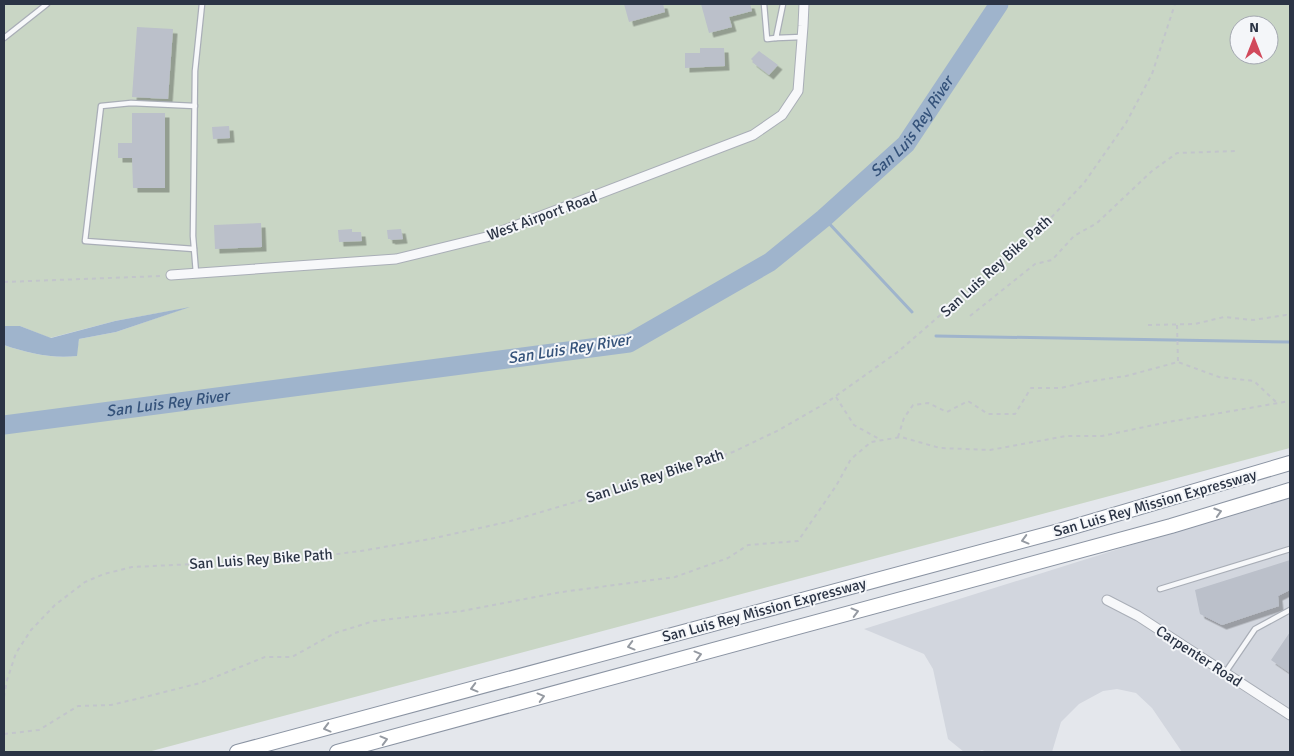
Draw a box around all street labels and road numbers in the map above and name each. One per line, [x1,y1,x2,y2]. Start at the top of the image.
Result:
street label: West Airport Road [485,188,600,244]
street label: San Luis Rey Bike Path [937,211,1055,321]
street label: San Luis Rey Bike Path [584,445,726,507]
street label: San Luis Rey Mission Expressway [1051,465,1259,541]
street label: San Luis Rey Bike Path [189,545,333,573]
street label: San Luis Rey Mission Expressway [660,574,868,646]
street label: Carpenter Road [1152,621,1246,691]

